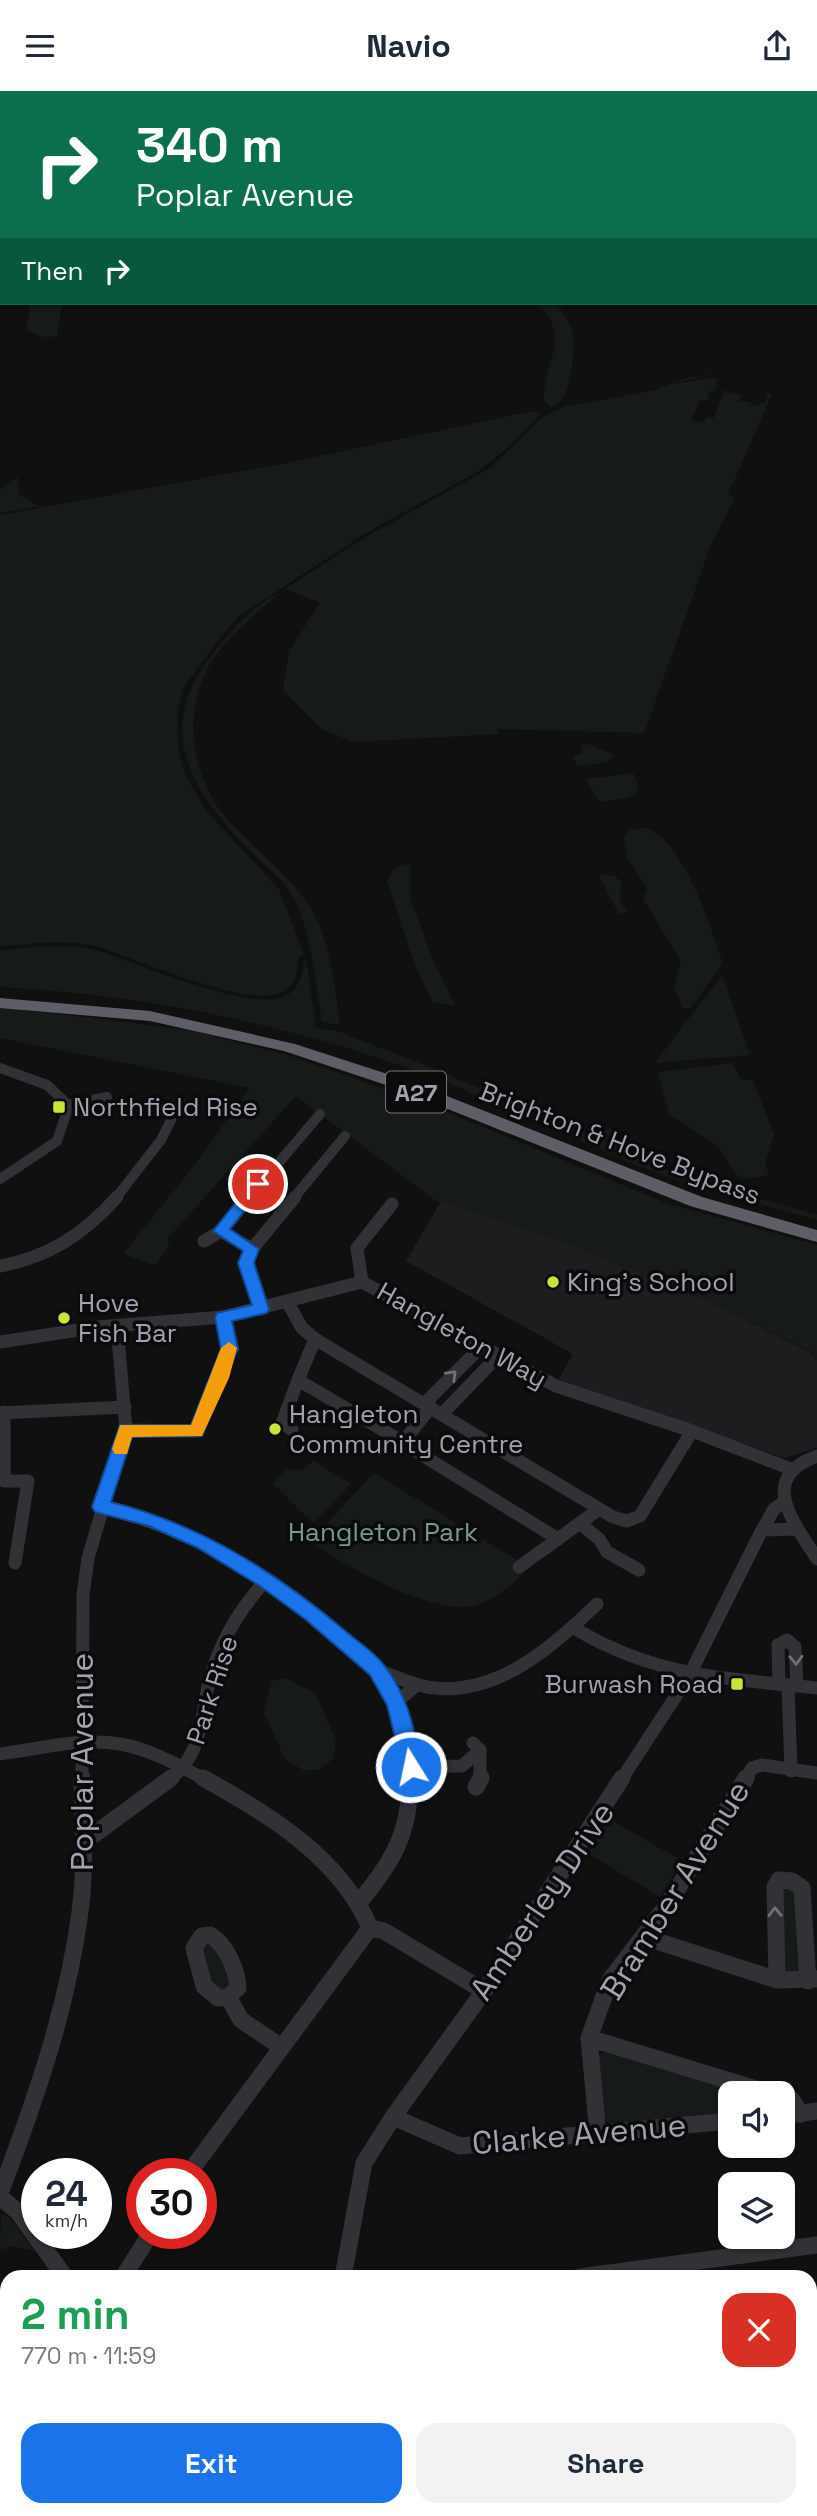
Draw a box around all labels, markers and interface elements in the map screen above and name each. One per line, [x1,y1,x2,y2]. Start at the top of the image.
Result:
text: Navio [366,26,451,66]
icon: menu [21,27,59,65]
icon: share [758,27,796,65]
text: 340 m [136,114,283,176]
icon: right [21,119,112,210]
text: Poplar Avenue [136,175,354,215]
icon: right [98,252,136,290]
text: Then [21,254,84,288]
road number: A27 [386,1072,446,1112]
street label: Brighton & Hove Bypass [475,1074,765,1212]
place label: Northfield Rise [73,1090,258,1124]
marker: Northfield Rise [51,1099,67,1115]
pin [228,1154,288,1214]
icon: arrive [239,1165,277,1203]
place label: King's School [567,1265,735,1299]
street label: Hangleton Way [371,1274,553,1396]
marker: King's School [545,1274,561,1290]
place label: Hove Fish Bar [78,1286,177,1350]
marker: Hove Fish Bar [56,1310,72,1326]
one-way arrow [444,1371,457,1384]
place label: Hangleton Community Centre [289,1397,523,1461]
marker: Hangleton Community Centre [267,1421,283,1437]
park label: Hangleton Park [288,1515,478,1549]
street label: Park Rise [178,1631,246,1749]
street label: Poplar Avenue [62,1653,102,1871]
one-way arrow [788,1655,803,1666]
place label: Burwash Road [545,1667,723,1701]
marker: Burwash Road [729,1676,745,1692]
position arrow [374,1730,448,1804]
street label: Bramber Avenue [592,1773,758,2007]
street label: Amberley Drive [461,1794,623,2008]
one-way arrow [768,1906,783,1917]
map controls [718,2081,795,2249]
button: sound [718,2081,795,2158]
street label: Clarke Avenue [470,2105,688,2163]
speed limit sign: 30 [126,2158,217,2249]
text: 24 [45,2172,88,2216]
button: layers [718,2172,795,2249]
text: km/h [45,2209,88,2232]
text: 2 min [21,2288,130,2341]
button: close [722,2293,796,2367]
text: 770 m · 11:59 [21,2341,156,2371]
button: Exit [21,2423,402,2503]
button: Share [416,2423,796,2503]

